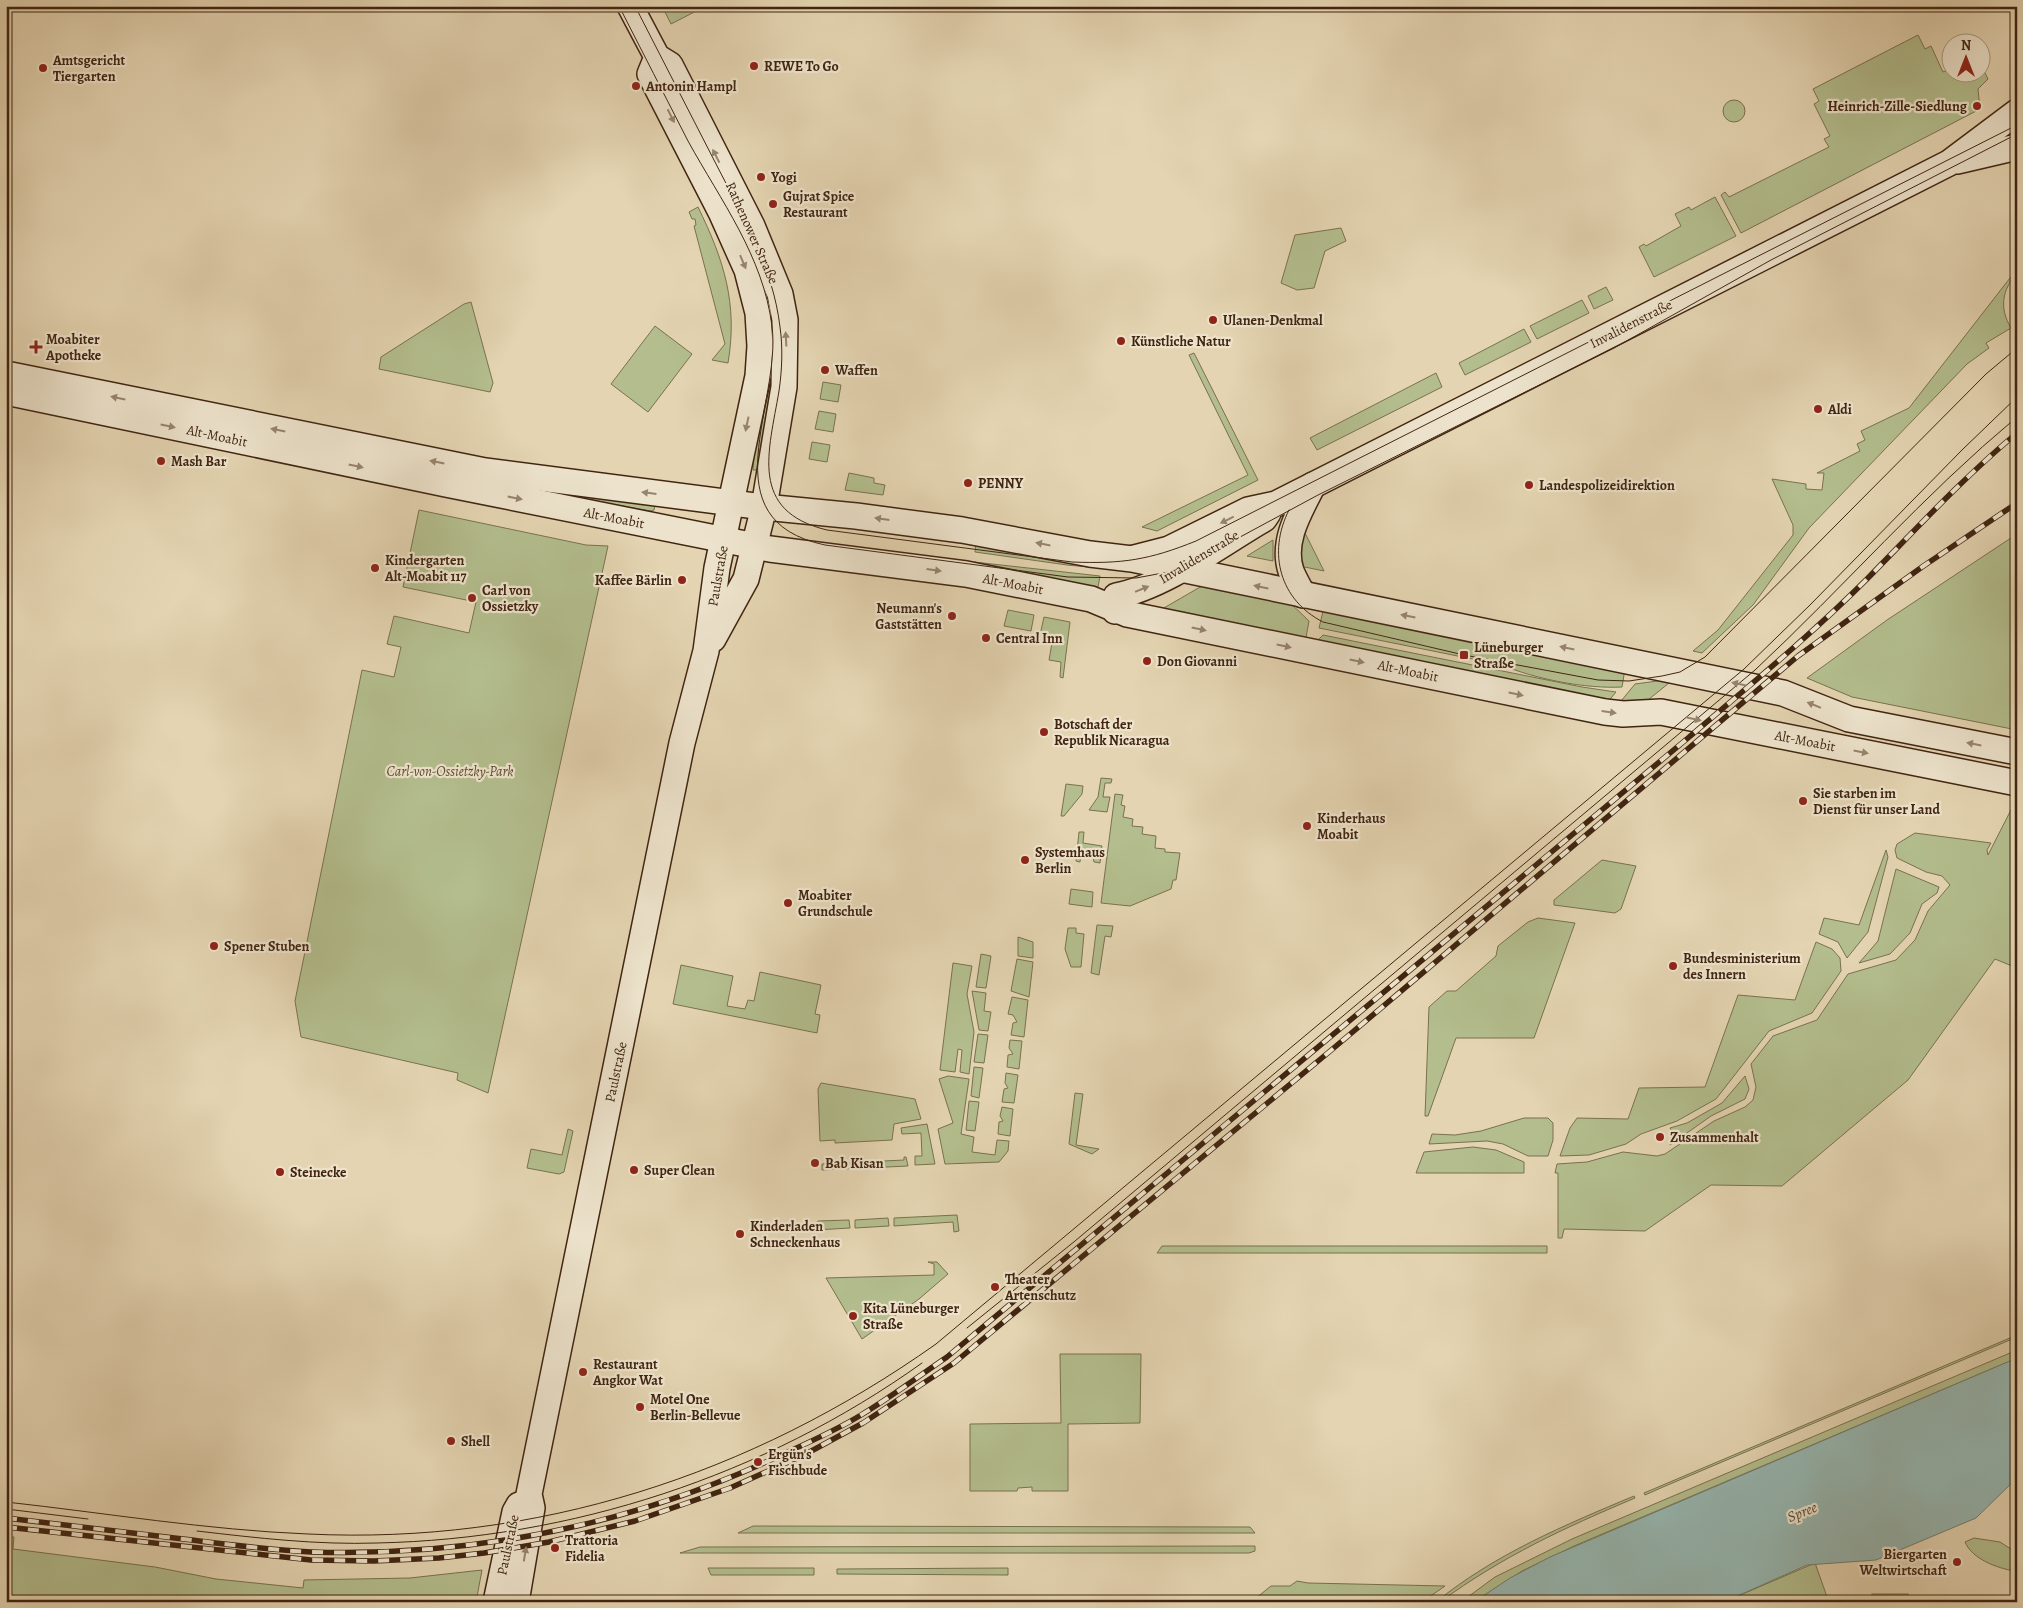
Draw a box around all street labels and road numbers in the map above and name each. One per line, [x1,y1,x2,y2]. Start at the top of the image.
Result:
street label: Rathenower Straße [721,179,783,287]
street label: Invalidenstraße [1586,295,1676,353]
street label: Alt-Moabit [184,420,249,452]
street label: Alt-Moabit [581,503,646,533]
street label: Invalidenstraße [1155,526,1243,588]
street label: Paulstraße [703,544,733,608]
street label: Alt-Moabit [980,569,1045,599]
street label: Alt-Moabit [1375,655,1440,687]
street label: Alt-Moabit [1772,726,1837,756]
street label: Paulstraße [600,1040,632,1104]
street label: Paulstraße [492,1513,524,1577]

